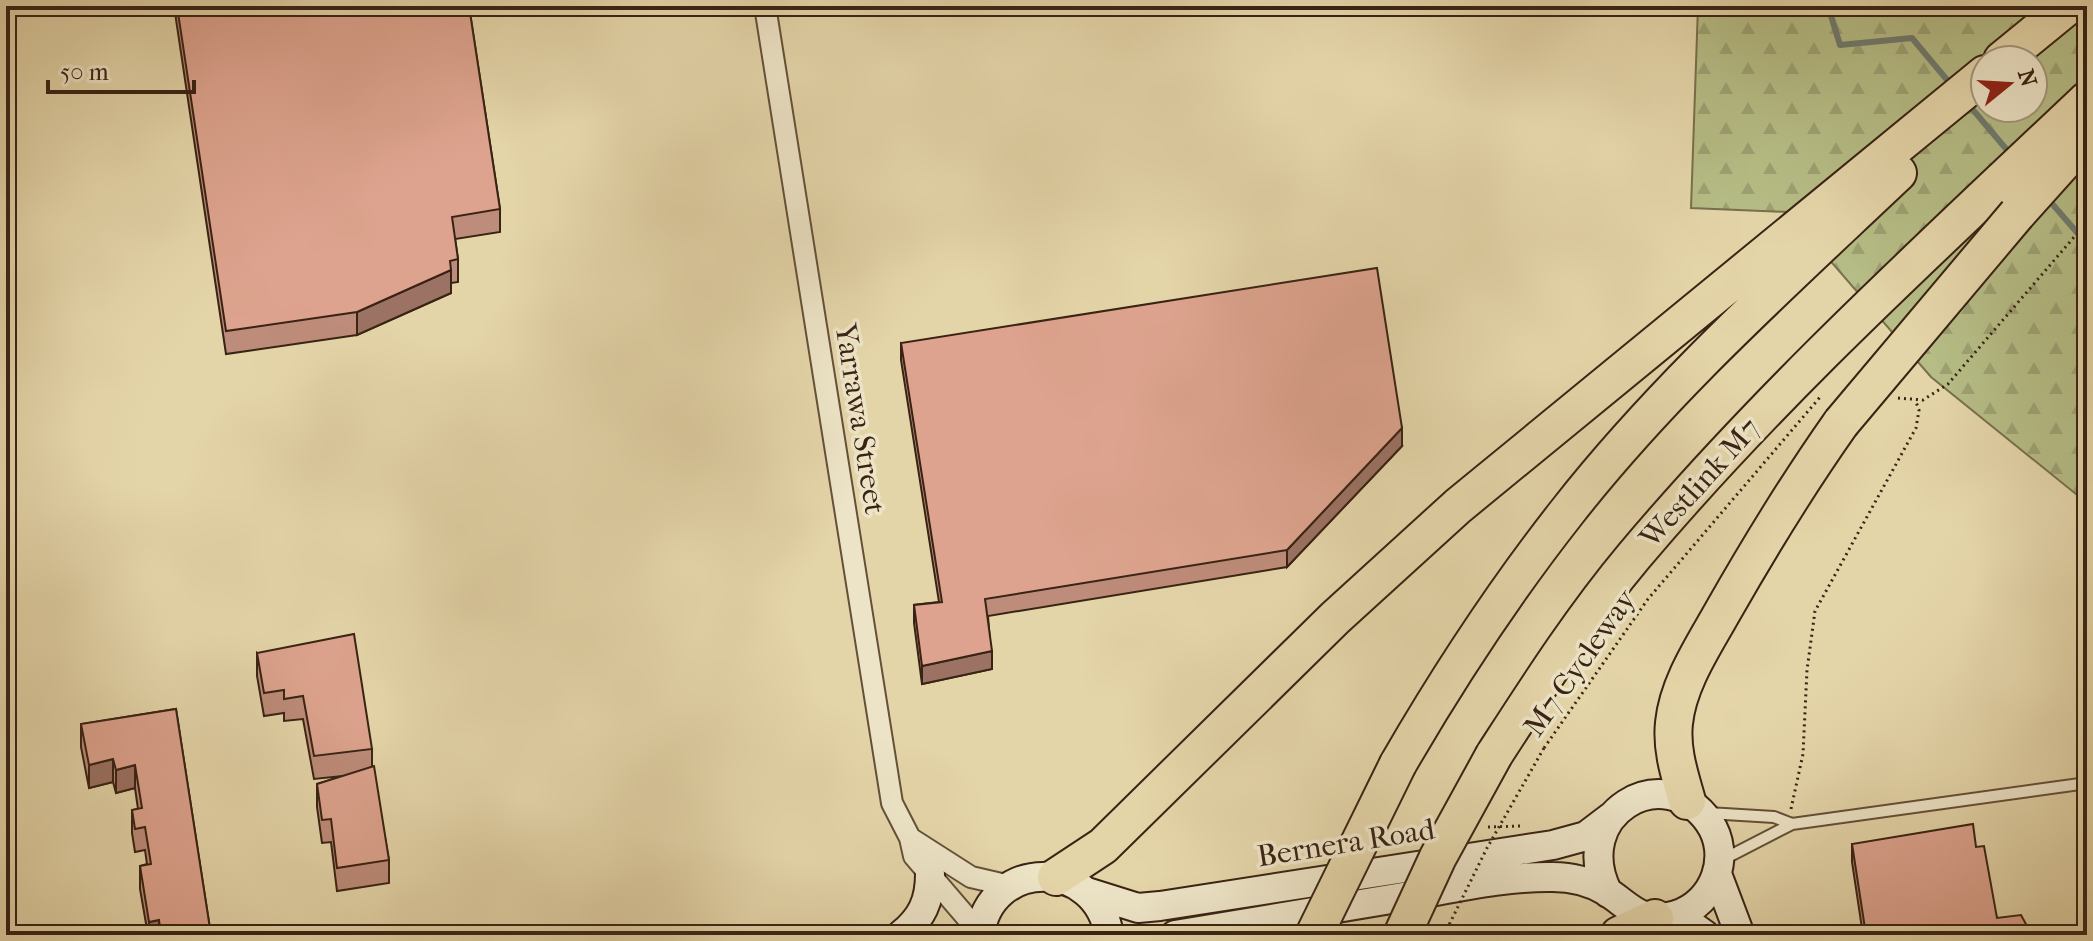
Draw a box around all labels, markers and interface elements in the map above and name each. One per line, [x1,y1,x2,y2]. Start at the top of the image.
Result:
scale bar [48,44,194,94]
north arrow [1969,44,2049,124]
text: 50 m [60,58,109,86]
text: N [2012,66,2042,90]
street label: Yarrawa Street [828,320,892,517]
street label: Westlink M7 [1632,411,1767,556]
street label: M7 Cycleway [1517,582,1644,743]
street label: Bernera Road [1255,812,1438,874]

